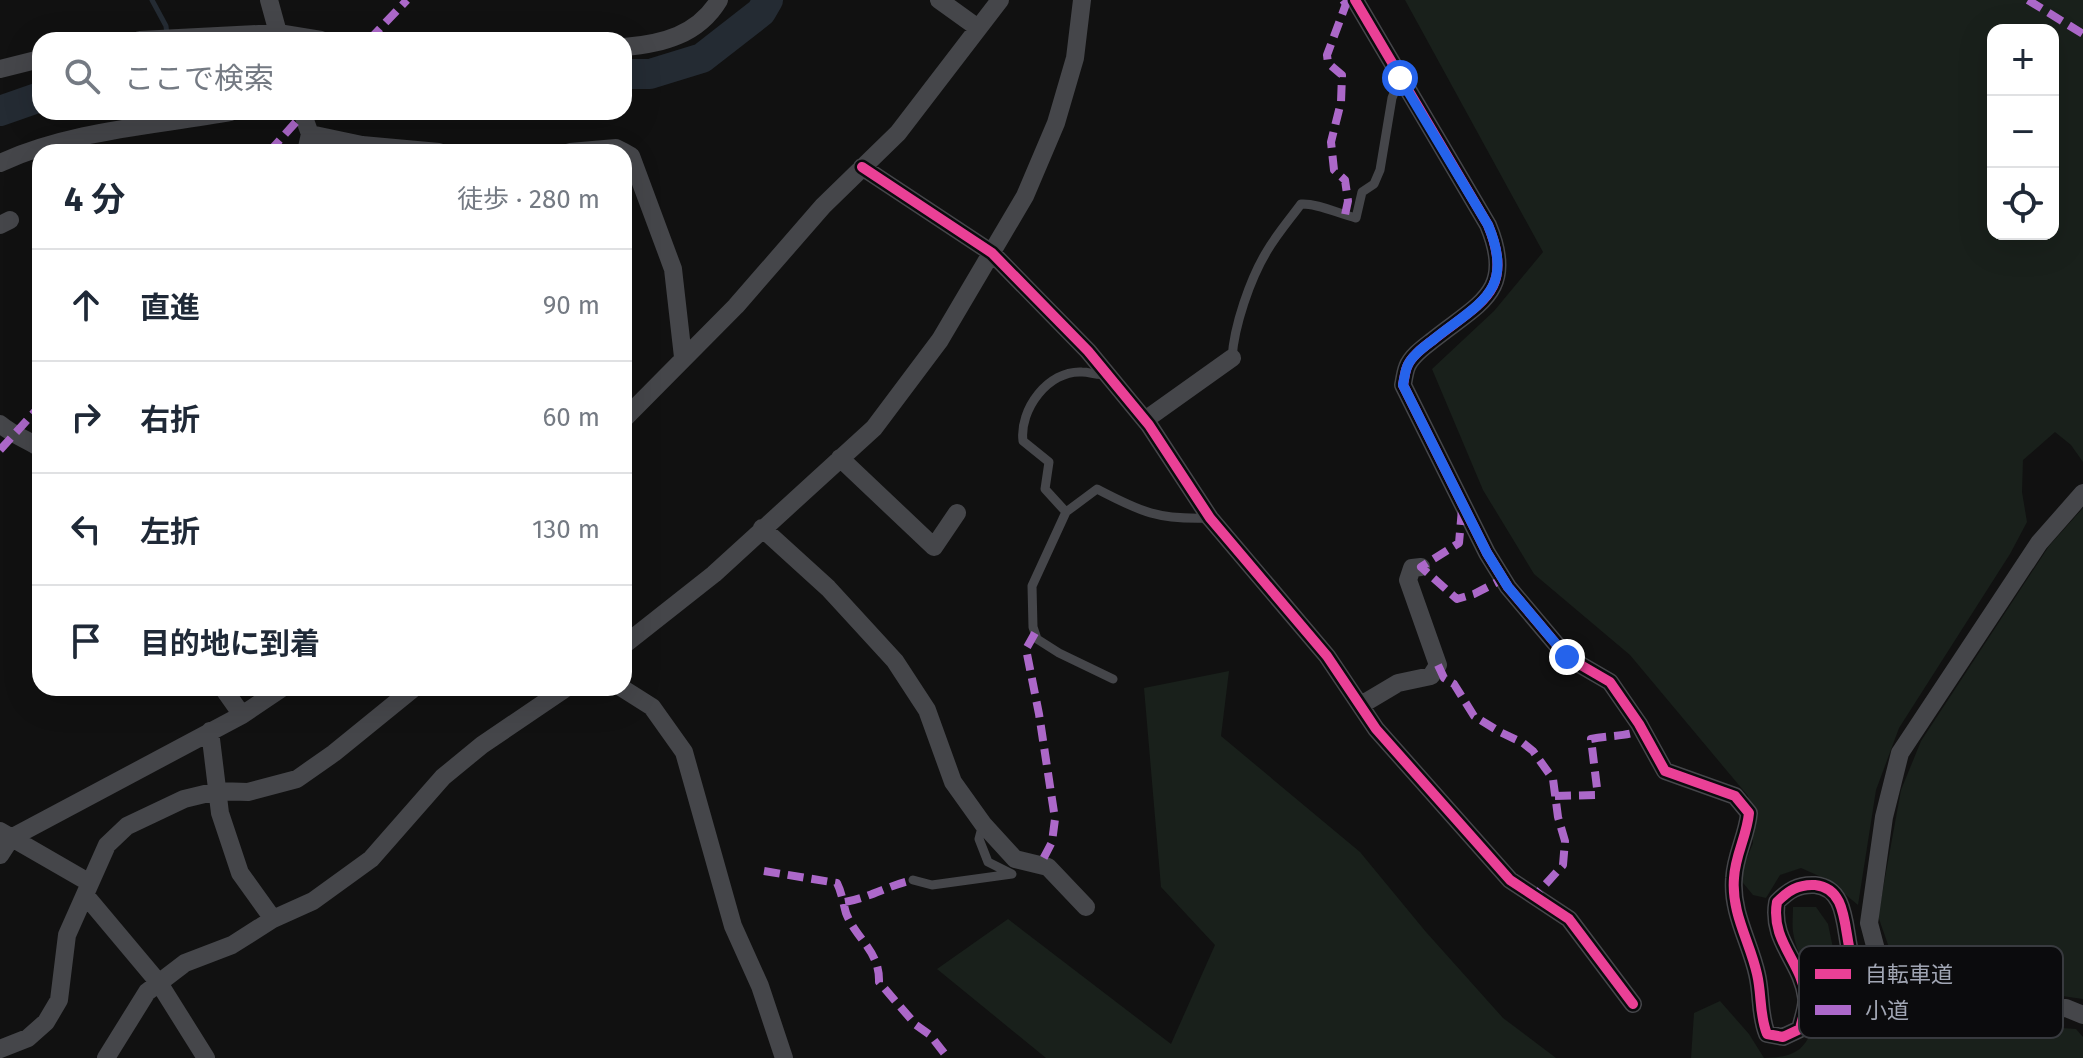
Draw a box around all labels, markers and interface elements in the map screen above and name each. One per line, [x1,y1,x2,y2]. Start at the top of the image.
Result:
map controls [1987,24,2059,240]
button: + [1987,24,2059,96]
search box [32,32,632,120]
icon: search [60,54,104,98]
route start [1382,60,1418,96]
text: ここで検索 [124,61,274,97]
button: − [1987,96,2059,168]
button: locate [1987,168,2059,240]
text: 4 分 [64,179,125,220]
text: 徒歩 · 280 m [457,184,600,215]
icon: ahead [64,283,108,327]
text: 直進 [140,290,200,326]
text: 90 m [543,290,600,321]
icon: right [64,395,108,439]
text: 右折 [140,402,200,438]
text: 60 m [542,402,600,433]
icon: left [64,507,108,551]
text: 左折 [140,514,200,550]
text: 130 m [532,514,600,545]
icon: arrive [64,619,108,663]
text: 目的地に到着 [140,626,320,662]
route end [1549,639,1585,675]
legend [1799,946,2063,1038]
text: 自転車道 [1865,961,1953,988]
text: 小道 [1865,997,1909,1024]

